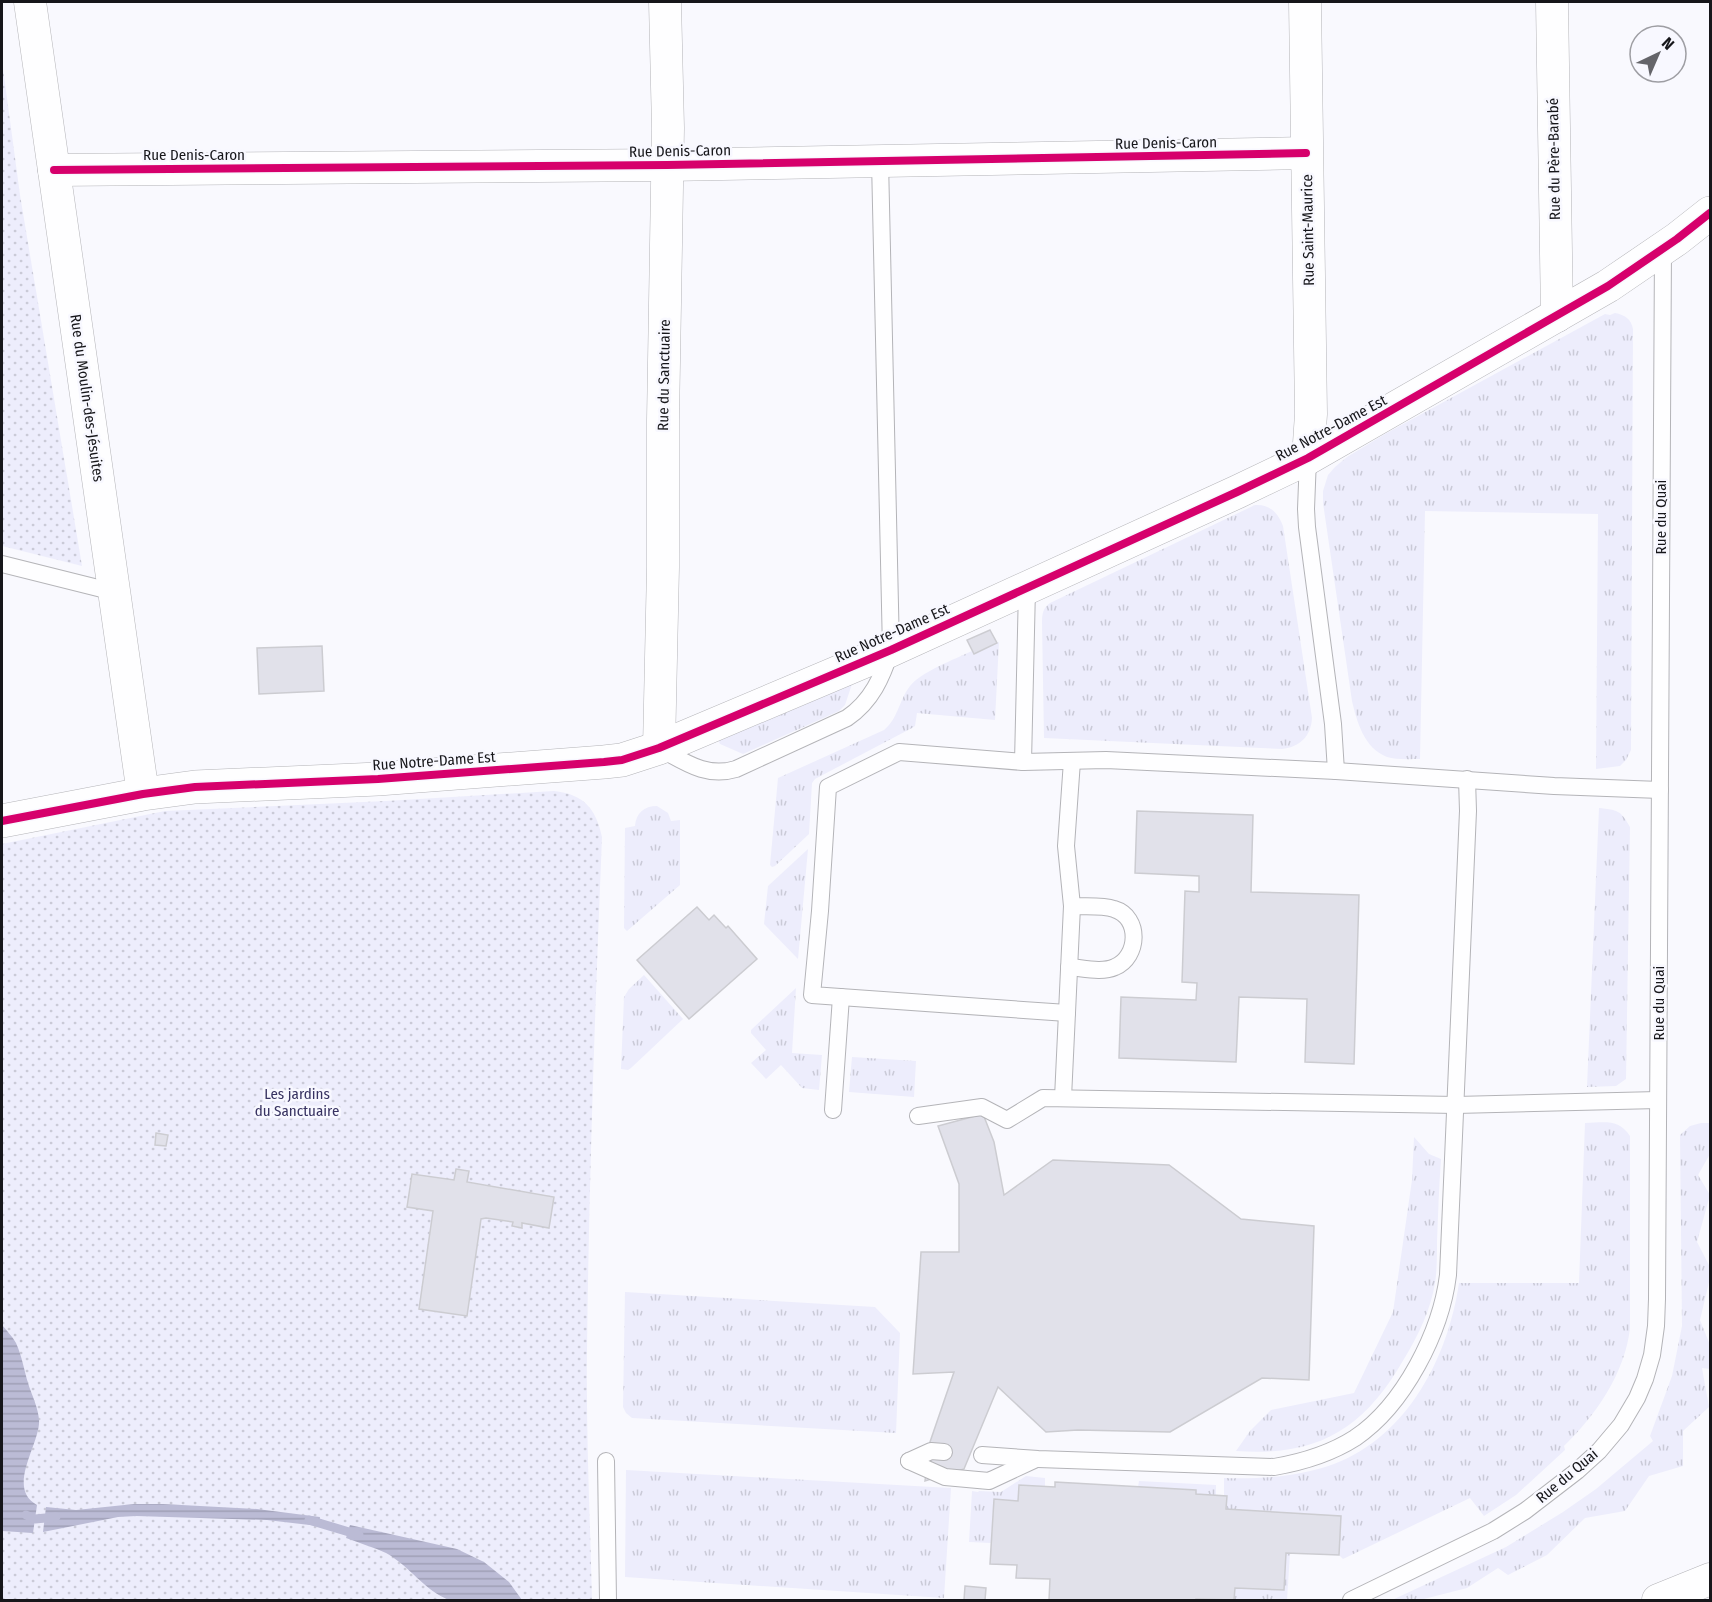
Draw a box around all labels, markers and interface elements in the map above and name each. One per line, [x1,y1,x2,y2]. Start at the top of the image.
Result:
north arrow [1628,24,1688,84]
text: N [1658,33,1678,54]
street label: Rue du Père-Barabé [1544,98,1564,220]
street label: Rue Denis-Caron [1115,133,1217,153]
street label: Rue Denis-Caron [629,141,731,161]
street label: Rue Denis-Caron [143,146,245,164]
street label: Rue Saint-Maurice [1298,174,1318,286]
street label: Rue du Moulin-des-Jésuites [66,313,108,483]
street label: Rue du Sanctuaire [654,319,674,431]
street label: Rue Notre-Dame Est [1272,391,1390,465]
street label: Rue du Quai [1652,480,1670,554]
street label: Rue Notre-Dame Est [832,600,952,666]
street label: Rue Notre-Dame Est [372,748,496,774]
street label: Rue du Quai [1650,966,1668,1040]
park label: Les jardins du Sanctuaire [255,1085,339,1120]
street label: Rue du Quai [1533,1445,1601,1507]

